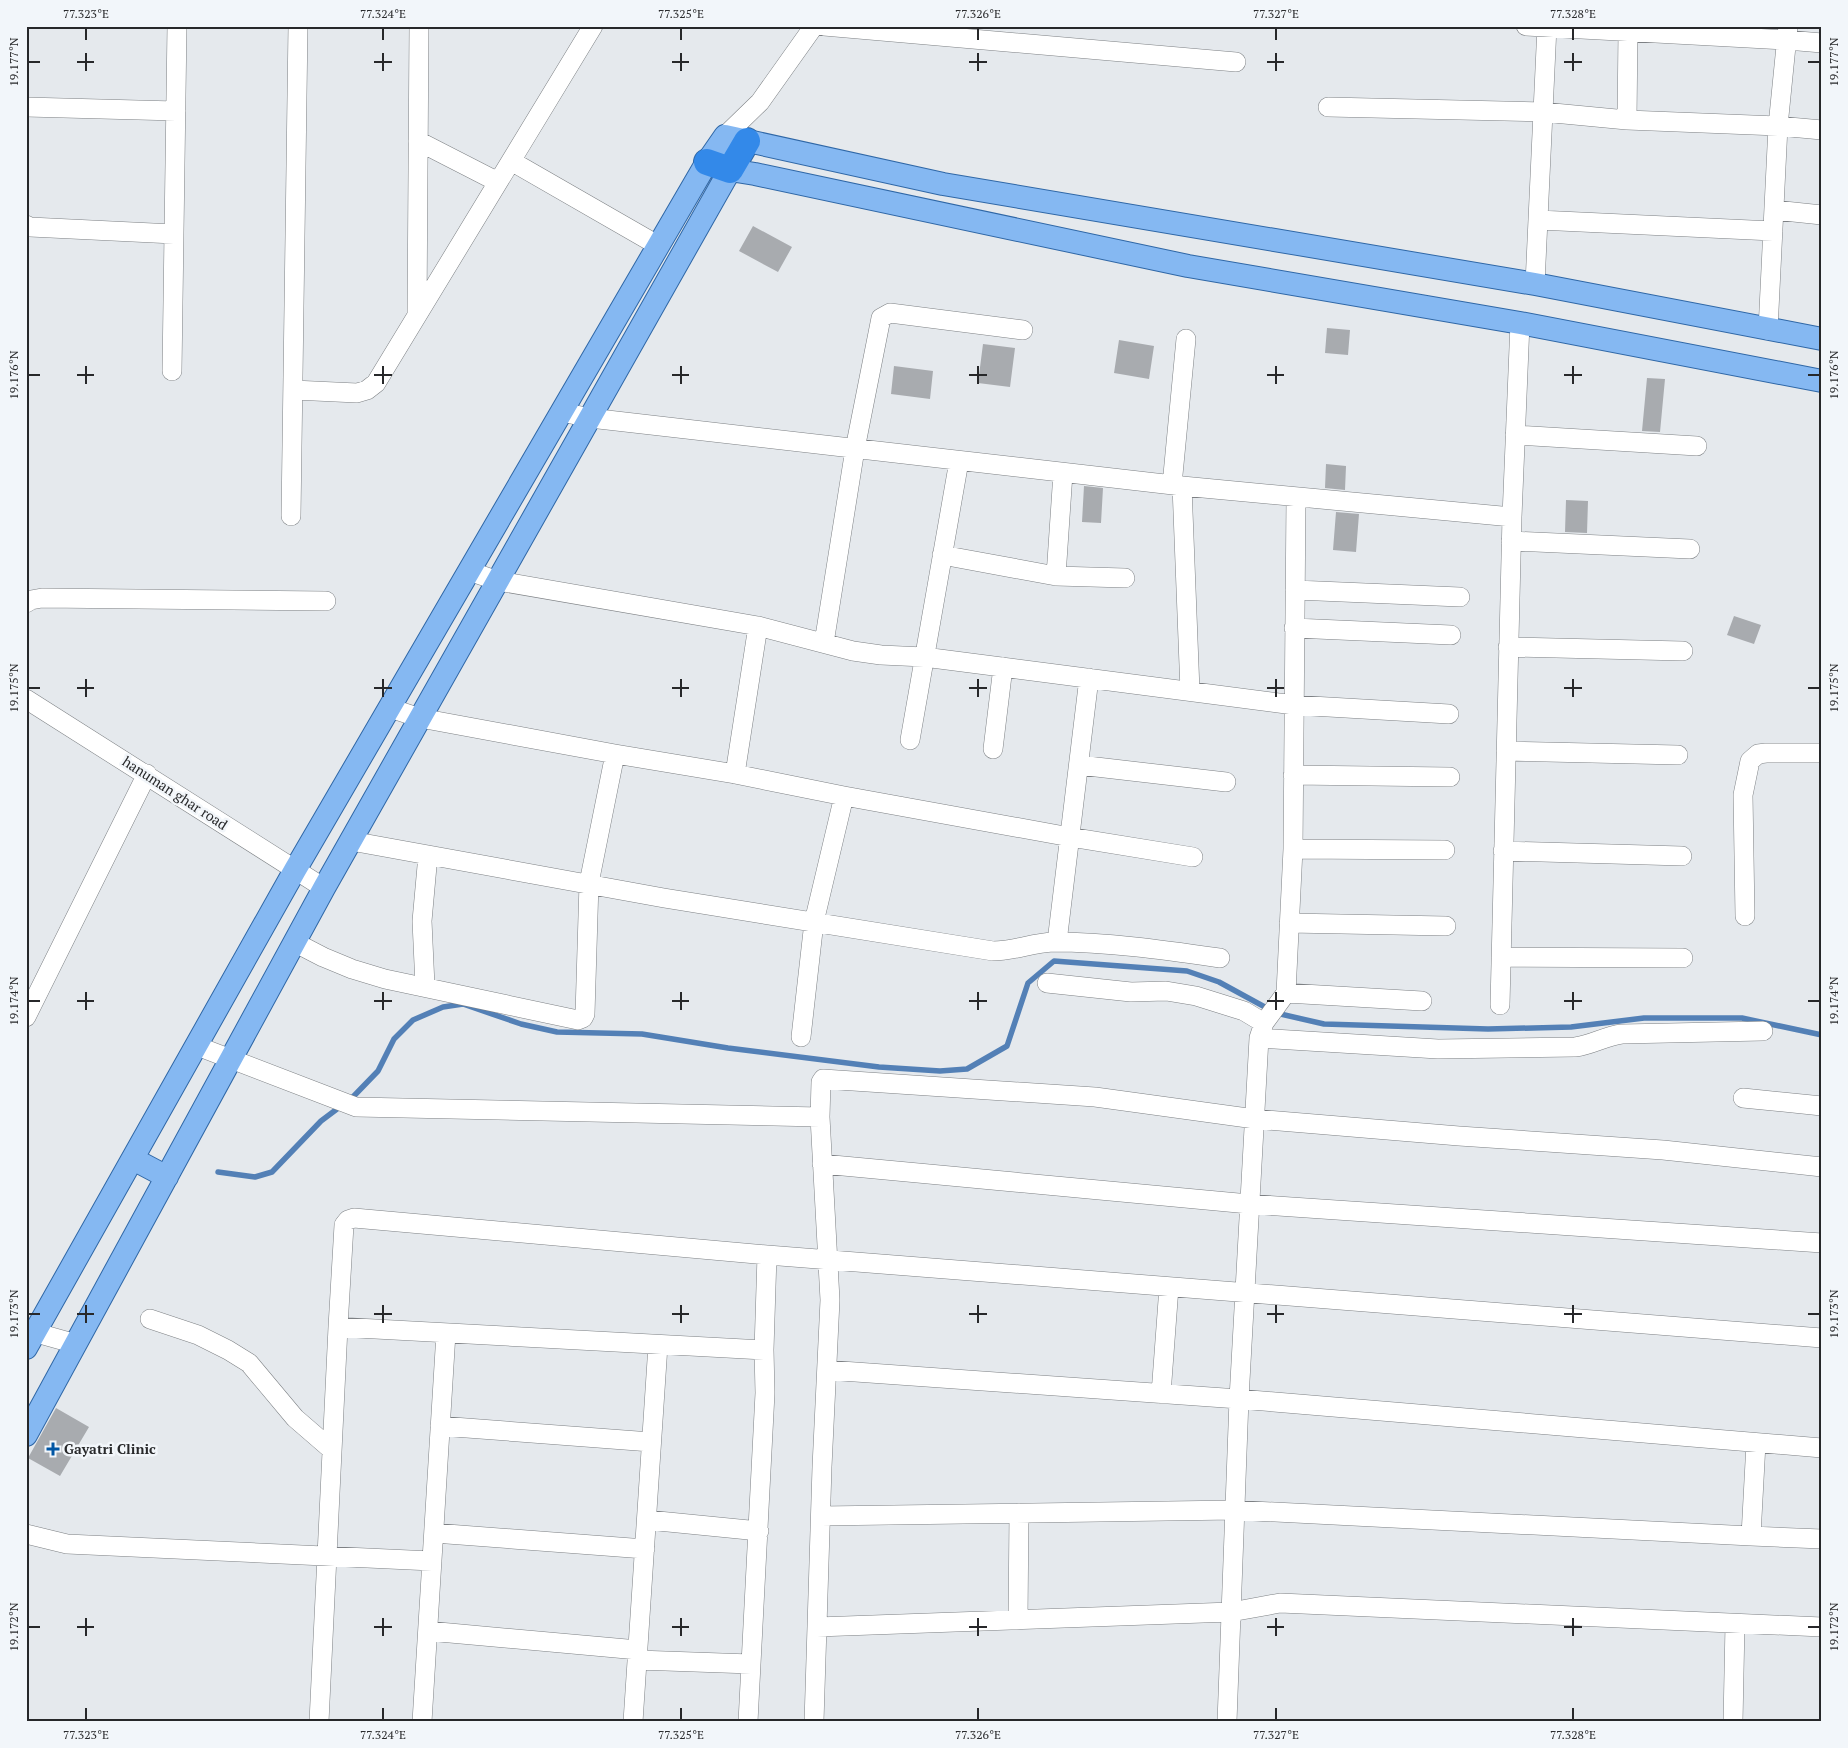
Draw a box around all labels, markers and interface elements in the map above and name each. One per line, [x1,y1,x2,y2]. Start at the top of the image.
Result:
text: 77.323°E [63,6,109,21]
text: 77.324°E [360,6,406,21]
text: 77.325°E [658,6,704,21]
text: 77.326°E [955,6,1001,21]
text: 77.327°E [1253,6,1299,21]
text: 77.328°E [1550,6,1596,21]
text: 19.177°N [6,37,21,87]
text: 19.177°N [1826,37,1841,87]
text: 19.176°N [6,350,21,400]
text: 19.176°N [1826,350,1841,400]
text: 19.175°N [6,663,21,713]
text: 19.175°N [1826,663,1841,713]
street label: hanuman ghar road [119,751,232,834]
text: 19.174°N [6,976,21,1026]
text: 19.174°N [1826,976,1841,1026]
text: 19.173°N [6,1289,21,1339]
text: 19.173°N [1826,1289,1841,1339]
place label: Gayatri Clinic [64,1439,156,1458]
marker: Gayatri Clinic [46,1442,60,1456]
text: 19.172°N [6,1602,21,1652]
text: 19.172°N [1826,1602,1841,1652]
text: 77.323°E [63,1727,109,1742]
text: 77.324°E [360,1727,406,1742]
text: 77.325°E [658,1727,704,1742]
text: 77.326°E [955,1727,1001,1742]
text: 77.327°E [1253,1727,1299,1742]
text: 77.328°E [1550,1727,1596,1742]

